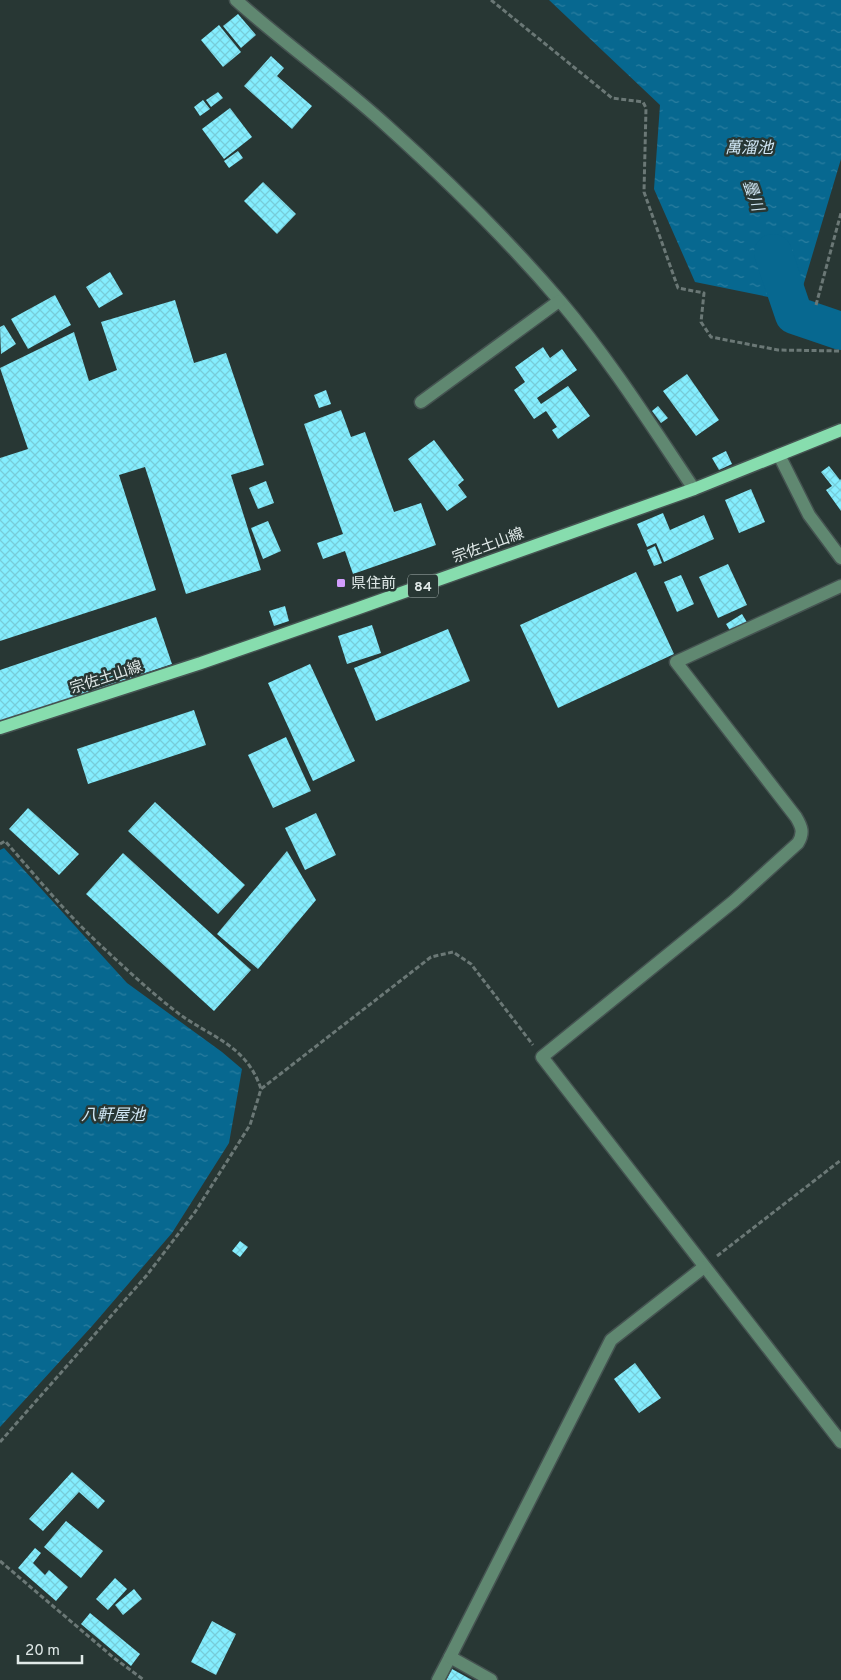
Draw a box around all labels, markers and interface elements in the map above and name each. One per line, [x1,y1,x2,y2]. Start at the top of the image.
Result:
water label: 萬溜池 [725,139,775,159]
water label: 曇川 [737,177,767,216]
street label: 宗佐土山線 [450,525,527,568]
road number: 84 [408,574,438,598]
place label: 県住前 [351,575,396,594]
marker: 県住前 [335,577,347,589]
street label: 宗佐土山線 [68,658,145,699]
water label: 八軒屋池 [81,1106,147,1126]
scale bar [18,1632,81,1664]
text: 20 m [25,1642,60,1661]

